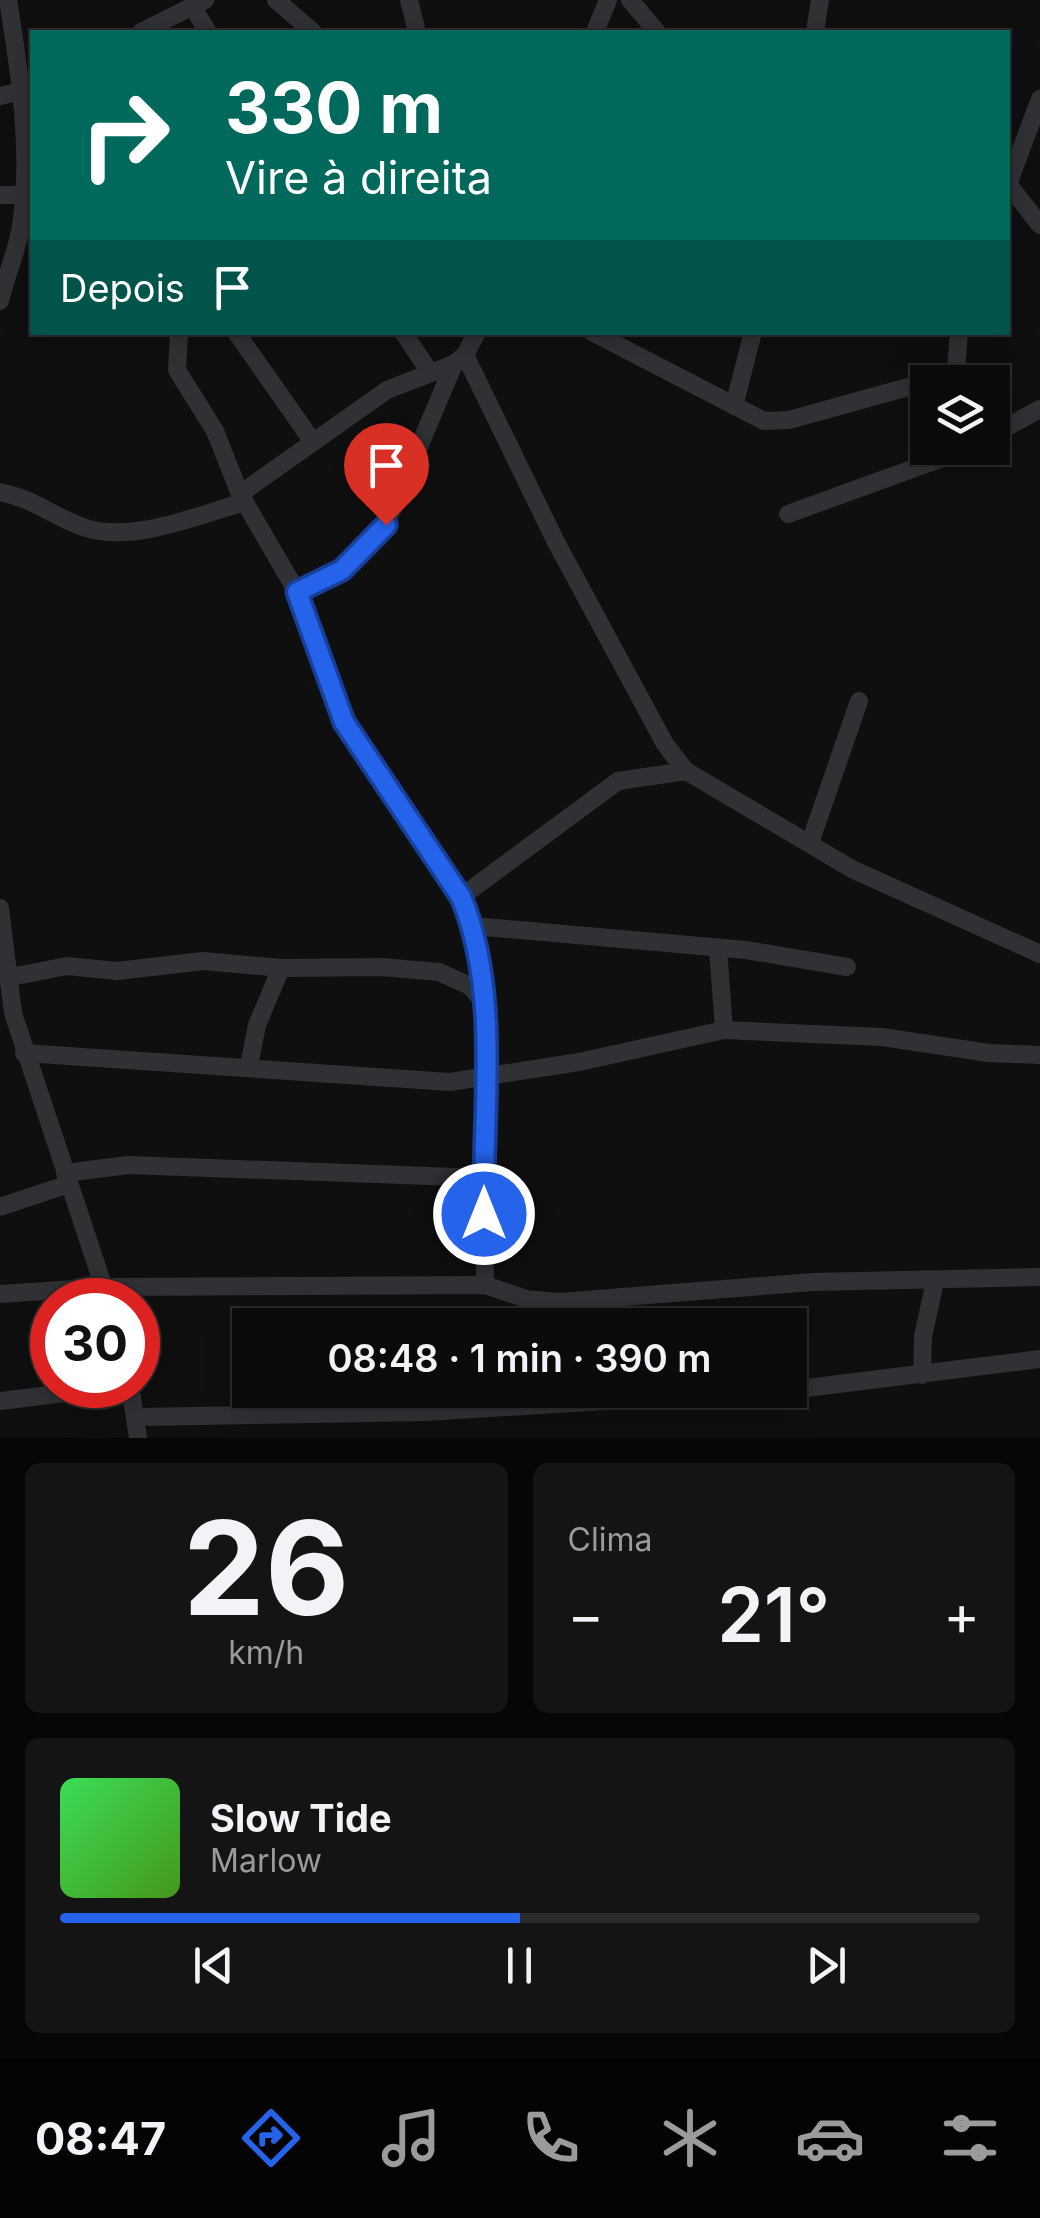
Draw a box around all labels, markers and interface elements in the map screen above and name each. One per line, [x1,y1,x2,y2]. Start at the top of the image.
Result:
text: 330 m [225,65,443,150]
icon: right [60,70,190,200]
text: Vire à direita [225,150,492,205]
icon: arrive [205,260,260,315]
text: Depois [60,265,185,311]
map controls [910,365,1010,465]
button: layers [910,365,1010,465]
pin [344,423,429,526]
icon: arrive [359,438,414,493]
position arrow [432,1162,536,1266]
speed limit sign: 30 [30,1278,160,1408]
text: 08:48 · 1 min · 390 m [327,1335,712,1381]
text: 26 [183,1489,349,1646]
text: Clima [568,1520,652,1559]
text: 21° [717,1569,830,1660]
text: − [568,1582,604,1648]
text: + [944,1582,980,1648]
text: km/h [228,1633,304,1672]
text: Slow Tide [210,1795,392,1841]
text: Marlow [210,1841,322,1880]
icon: previous [186,1938,241,1993]
icon: pause [492,1938,547,1993]
icon: next [799,1938,854,1993]
icon: directions [236,2103,306,2173]
icon: music [376,2103,446,2173]
icon: phone [516,2103,586,2173]
icon: climate [655,2103,725,2173]
icon: car [795,2103,865,2173]
icon: filters [935,2103,1005,2173]
text: 08:47 [35,2111,166,2166]

